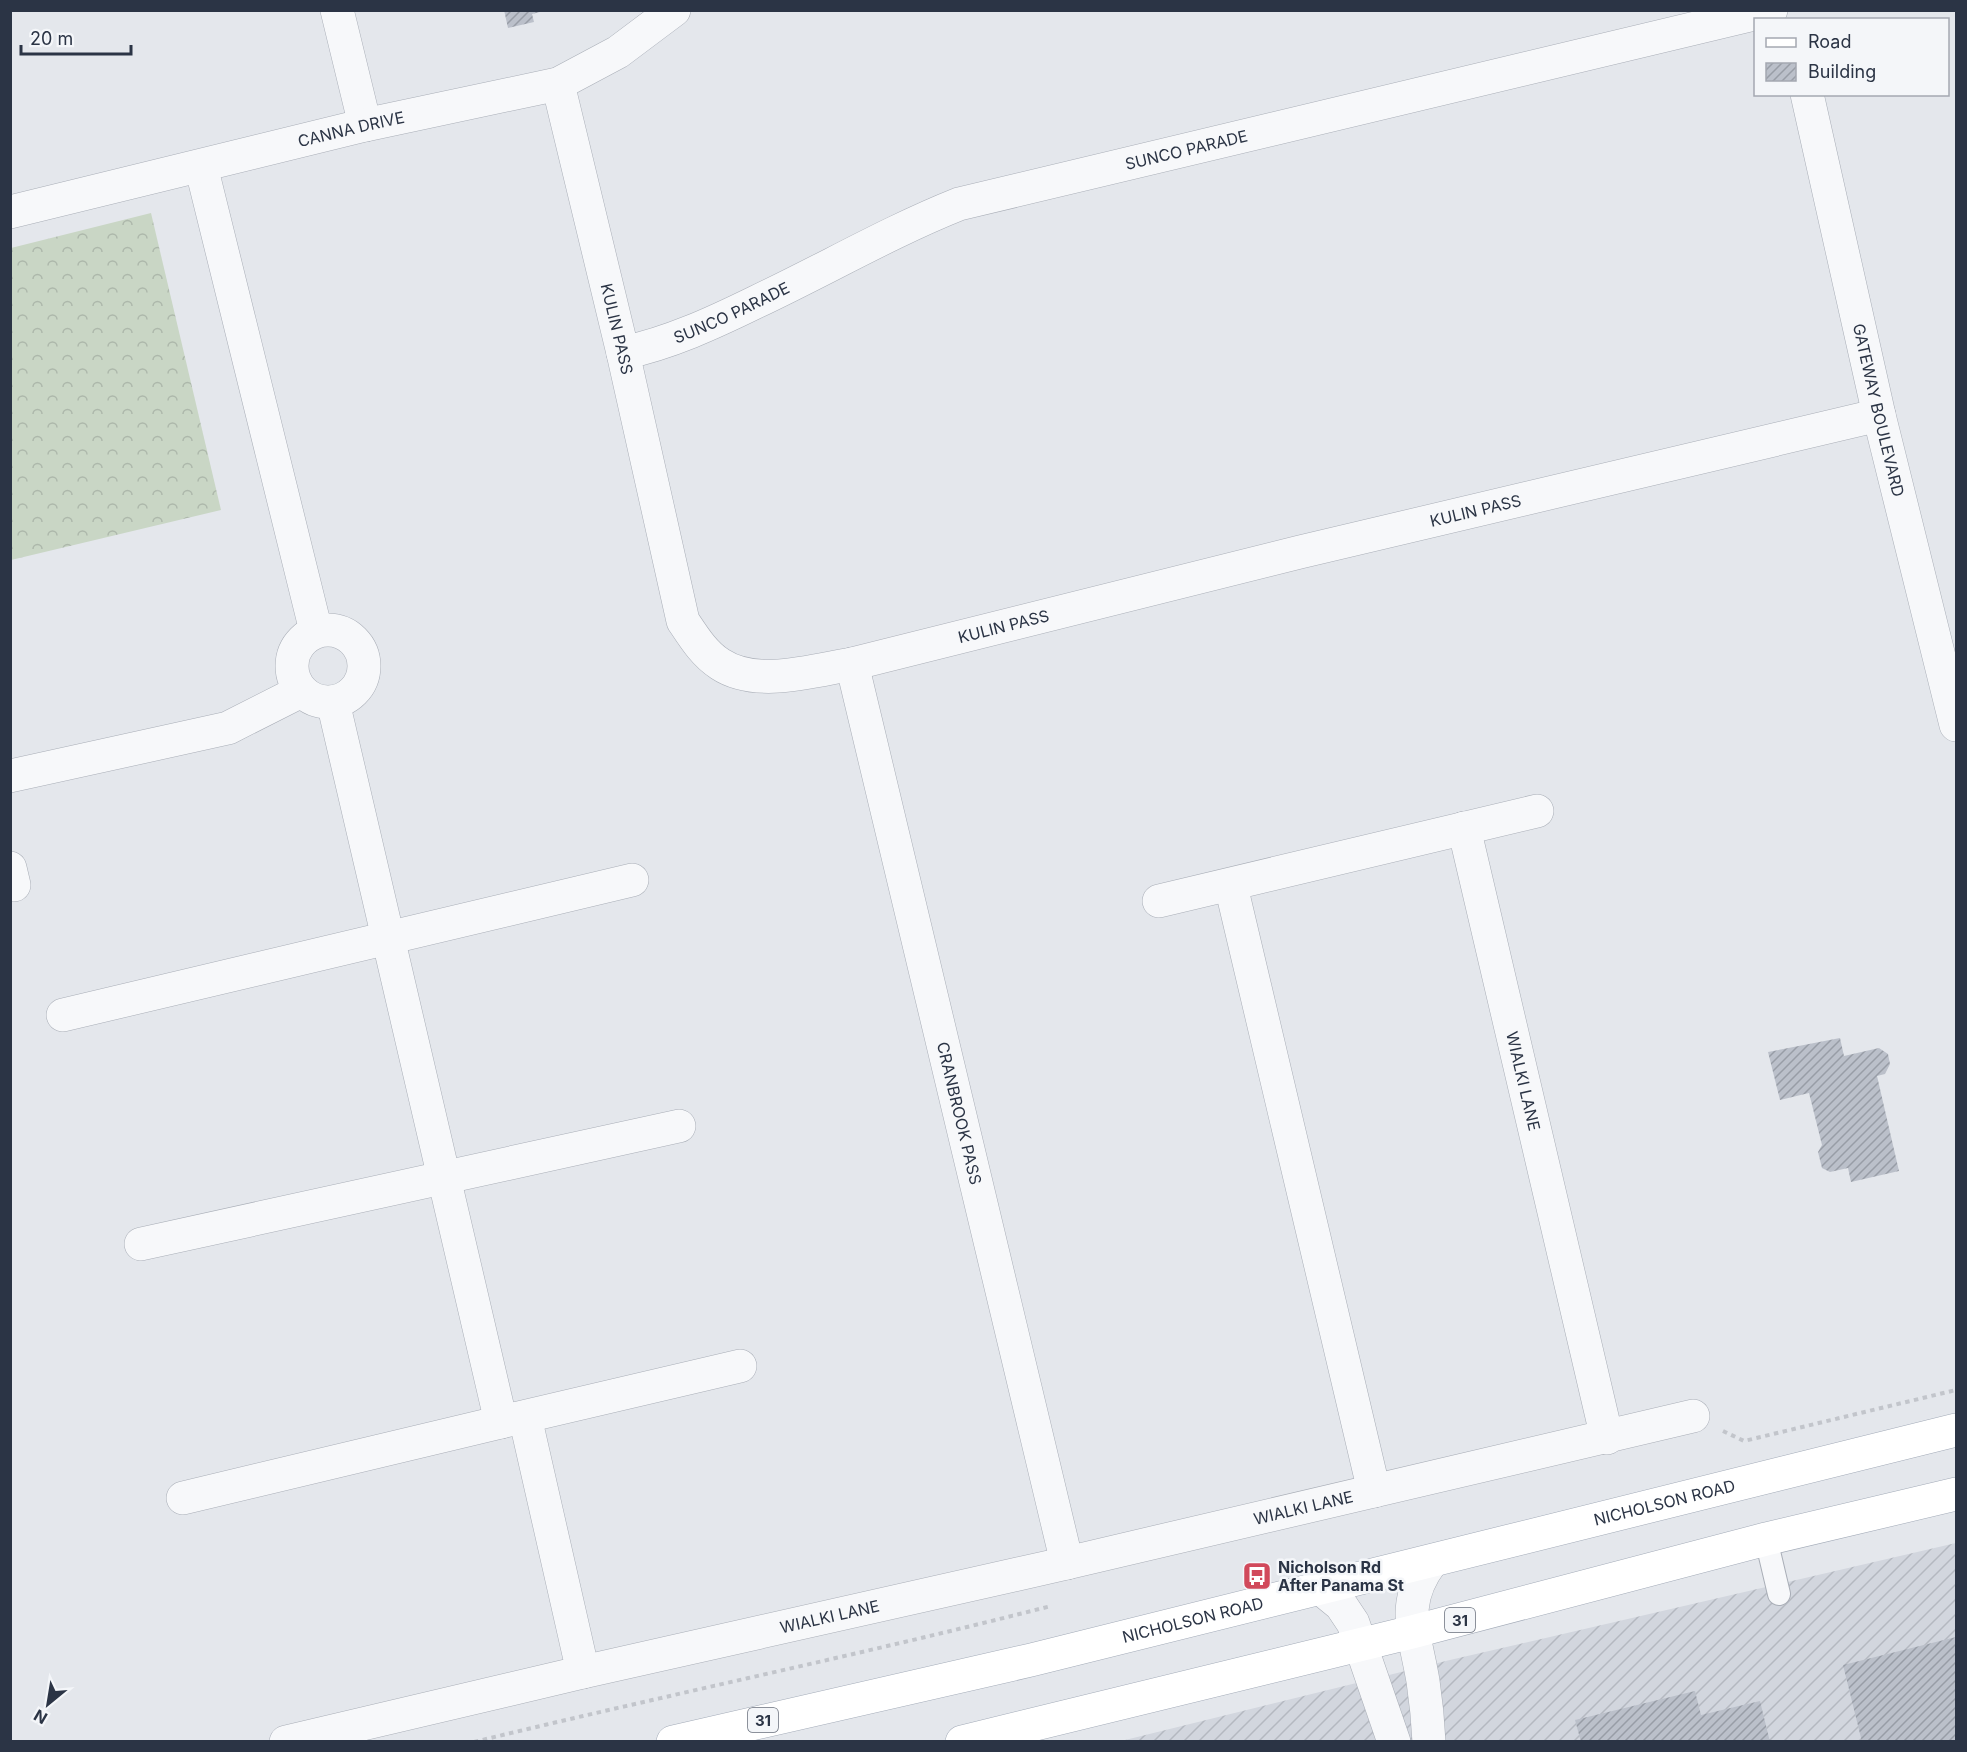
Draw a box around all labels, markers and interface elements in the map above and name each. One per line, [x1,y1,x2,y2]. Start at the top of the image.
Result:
scale bar [21,18,130,56]
legend [1754,18,1949,96]
text: 20 m [30,28,73,49]
text: Road [1808,31,1851,52]
text: Building [1808,61,1876,82]
street label: CANNA DRIVE [296,107,406,151]
street label: SUNCO PARADE [1123,125,1250,174]
street label: SUNCO PARADE [671,277,793,347]
street label: KULIN PASS [597,281,638,377]
street label: GATEWAY BOULEVARD [1849,321,1909,499]
street label: KULIN PASS [1428,490,1523,531]
street label: KULIN PASS [956,605,1051,647]
street label: WIALKI LANE [1502,1029,1545,1133]
street label: CRANBROOK PASS [933,1040,986,1187]
street label: NICHOLSON ROAD [1592,1475,1737,1530]
street label: WIALKI LANE [1252,1486,1355,1529]
place label: Nicholson Rd After Panama St [1278,1557,1404,1595]
bus stop icon: Nicholson Rd After Panama St [1241,1560,1273,1592]
street label: NICHOLSON ROAD [1120,1593,1266,1647]
street label: WIALKI LANE [778,1596,881,1637]
road number: 31 [1445,1608,1475,1632]
north arrow [18,1674,78,1734]
text: N [30,1705,51,1729]
road number: 31 [748,1708,778,1732]

